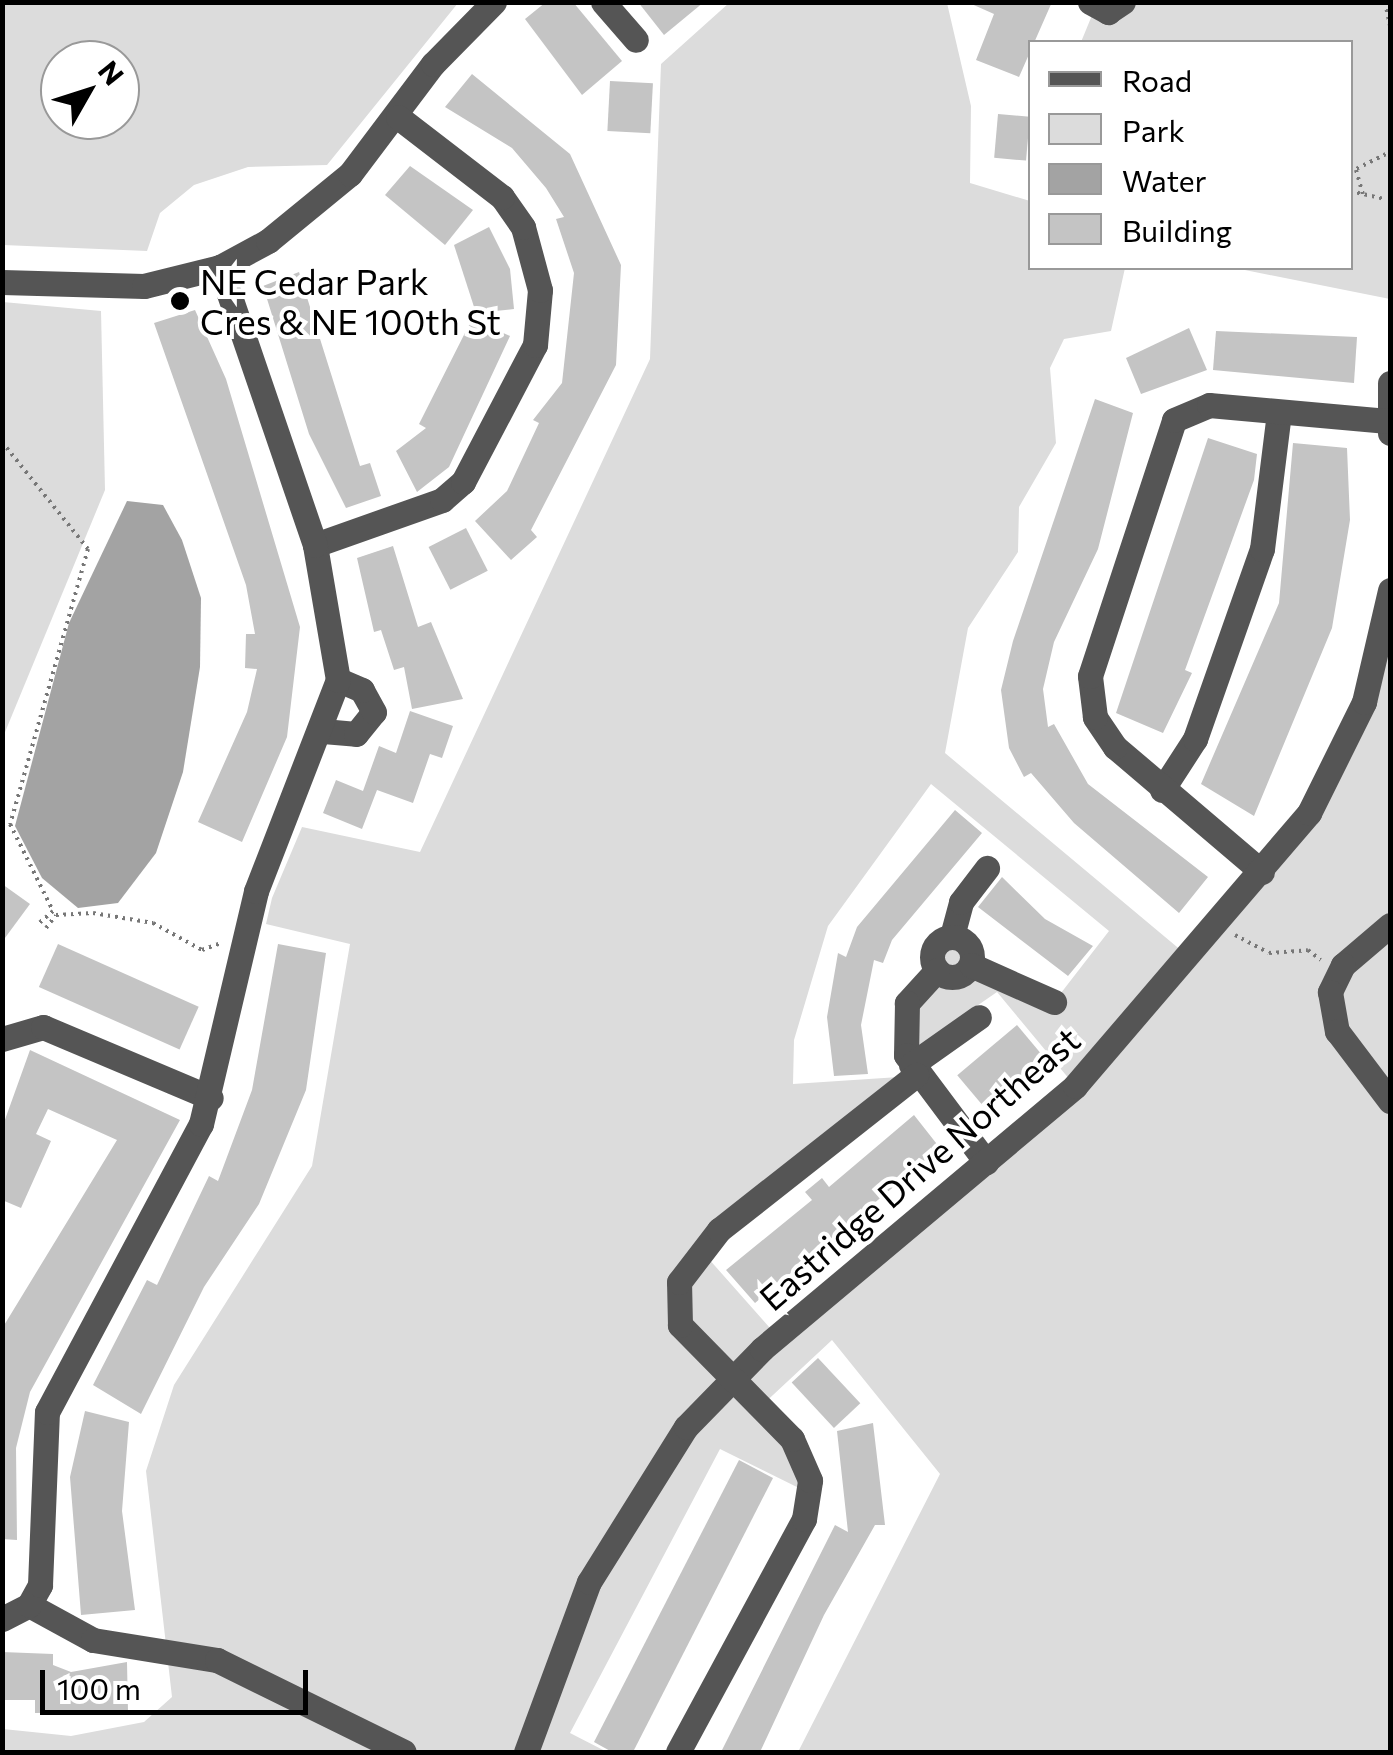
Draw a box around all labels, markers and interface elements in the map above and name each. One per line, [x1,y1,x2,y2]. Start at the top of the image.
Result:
north arrow [40,40,140,140]
legend [1028,40,1353,270]
text: N [92,54,132,91]
text: Road [1122,61,1192,98]
text: Park [1122,111,1185,148]
text: Water [1122,161,1207,198]
text: Building [1122,211,1232,248]
place label: NE Cedar Park Cres & NE 100th St [200,260,501,342]
marker: NE Cedar Park Cres & NE 100th St [169,290,191,312]
street label: Eastridge Drive Northeast [750,1018,1088,1318]
scale bar [45,1650,312,1712]
text: 100 m [57,1669,141,1706]

